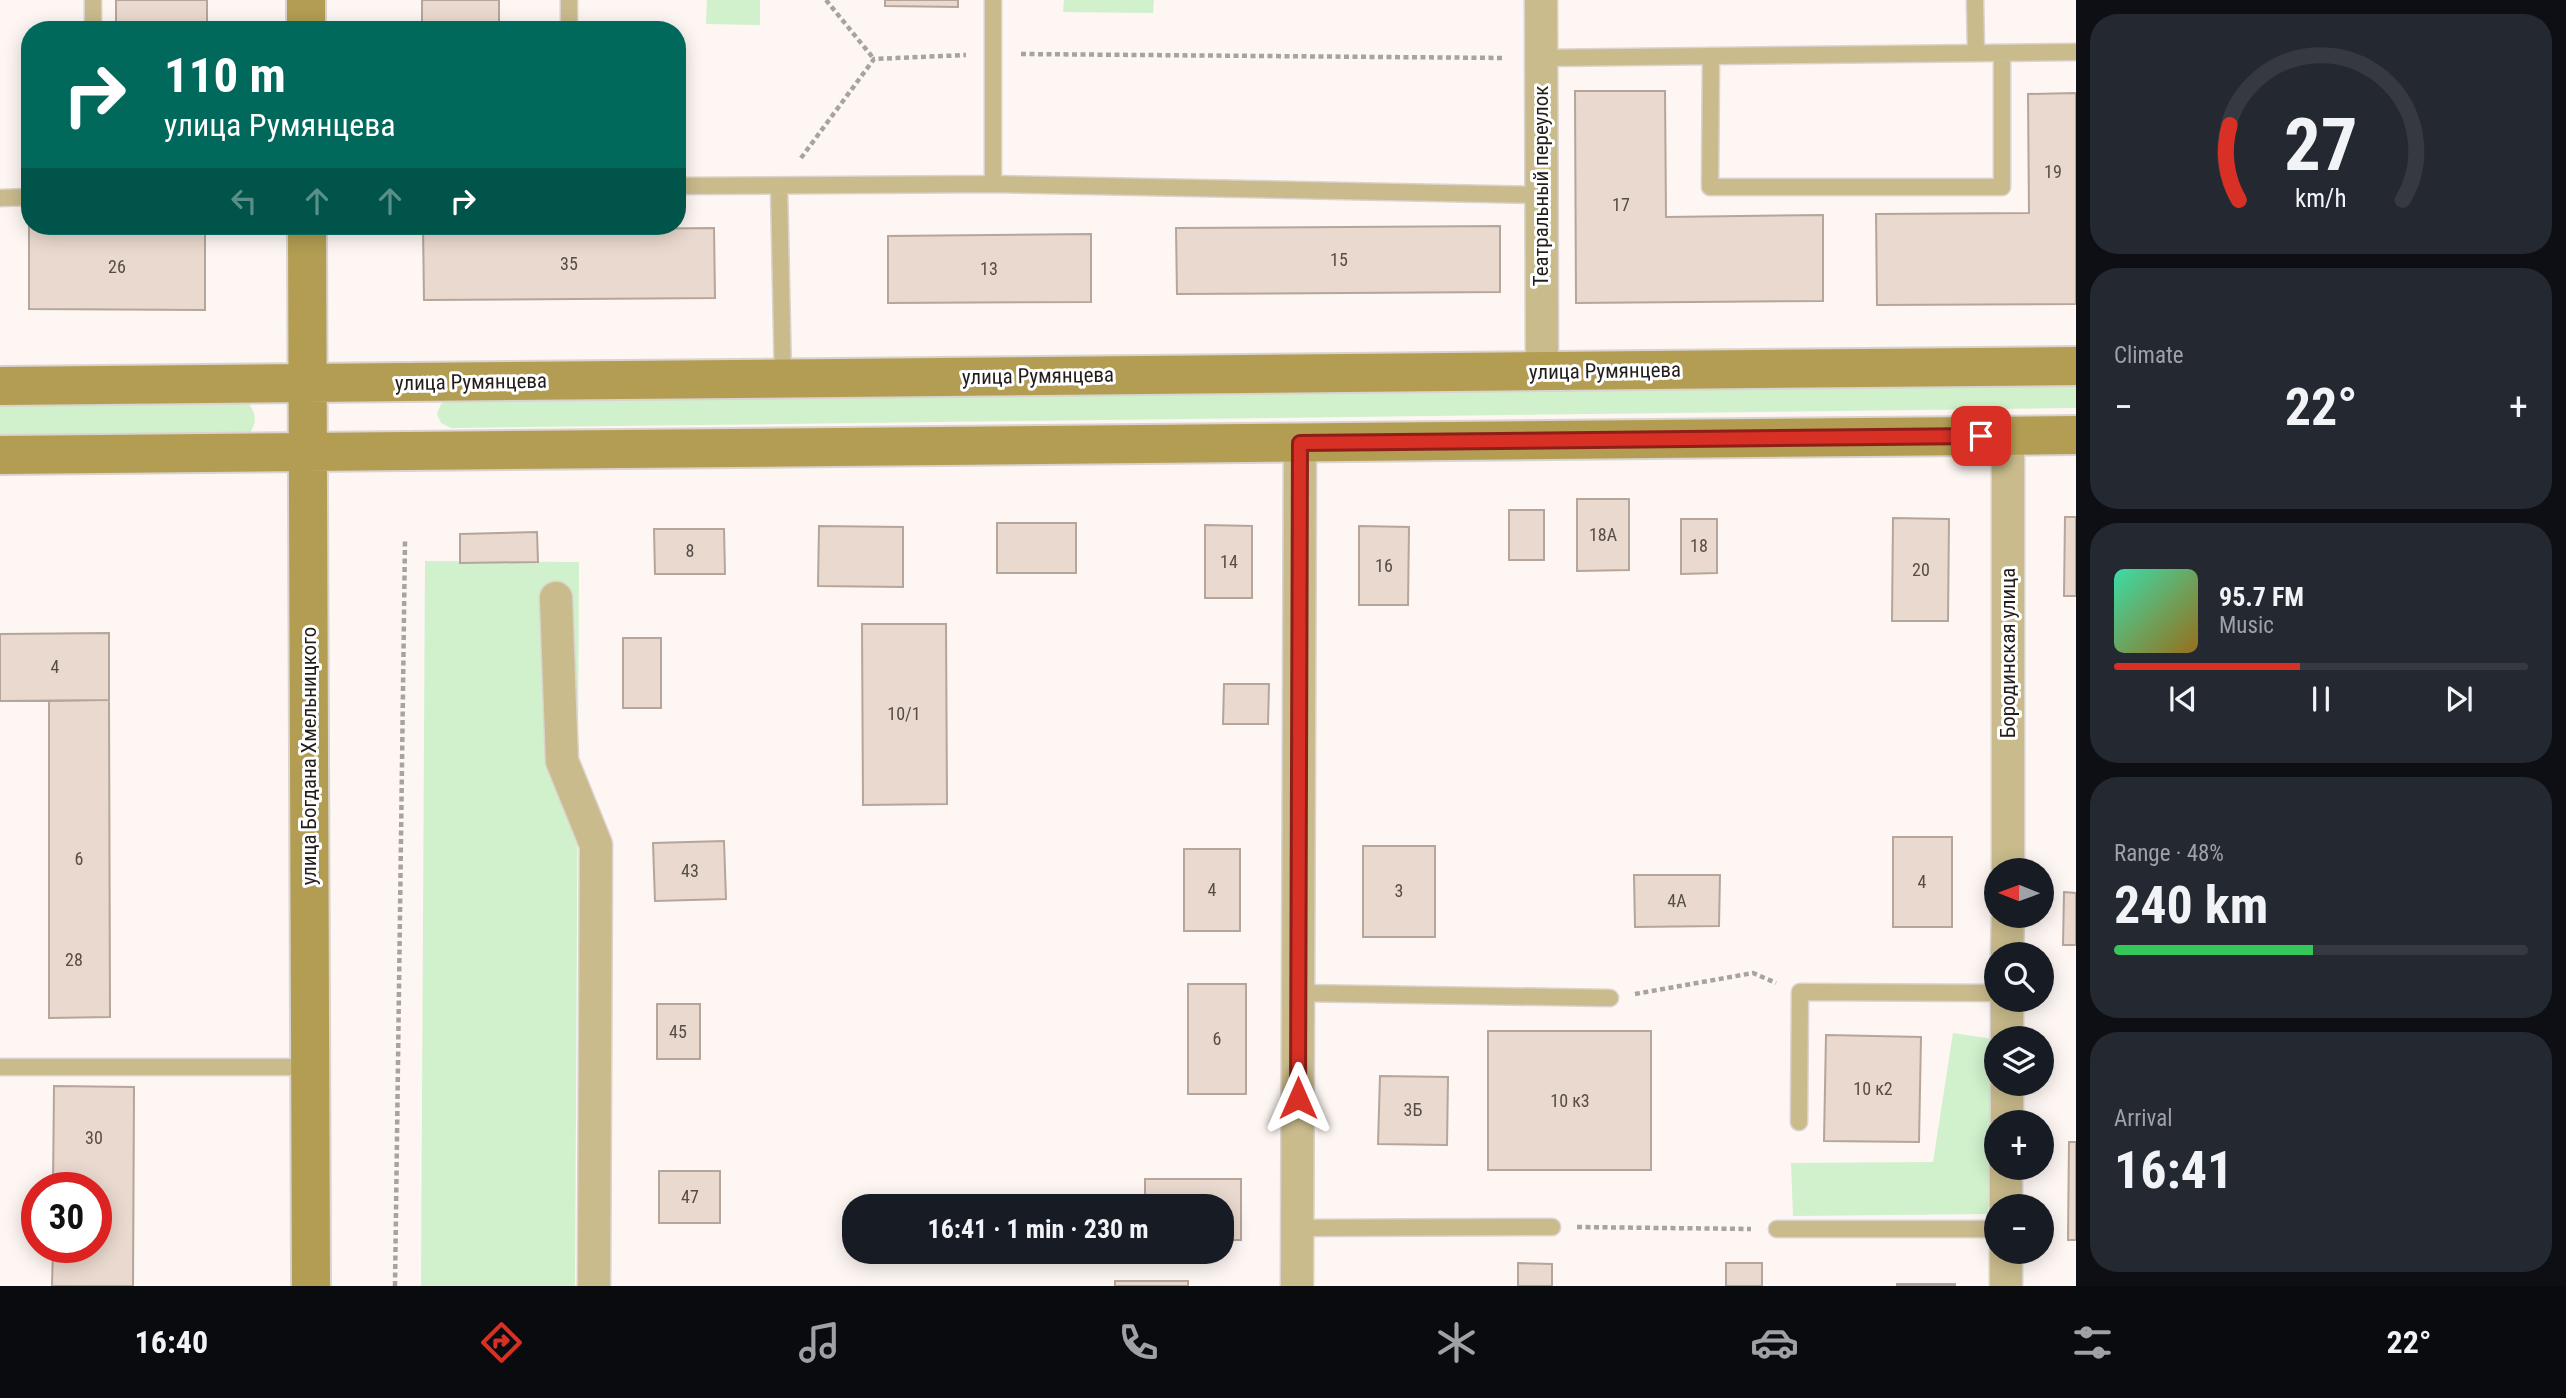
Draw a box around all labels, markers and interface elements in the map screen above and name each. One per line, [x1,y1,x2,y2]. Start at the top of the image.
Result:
text: 110 m [164,47,286,104]
icon: right [49,49,140,140]
street label: Театральный переулок [1529,86,1553,286]
text: 27 [2284,103,2358,189]
text: улица Румянцева [164,106,396,144]
house number: 19 [2044,161,2062,182]
icon: left [225,182,263,220]
icon: ahead [298,182,336,220]
icon: ahead [371,182,409,220]
icon: right [444,182,482,220]
text: km/h [2295,184,2347,213]
house number: 17 [1612,194,1630,215]
house number: 15 [1330,249,1348,270]
house number: 35 [560,253,578,274]
house number: 26 [108,256,126,277]
house number: 13 [980,258,998,279]
text: Climate [2114,342,2184,369]
street label: улица Румянцева [1529,358,1681,384]
street label: улица Румянцева [962,363,1114,389]
street label: улица Румянцева [395,369,547,395]
text: 22° [2285,377,2357,438]
text: − [2114,385,2133,429]
text: + [2509,385,2528,429]
pin [1951,406,2011,466]
icon: arrive [1962,417,2000,455]
house number: 18А [1589,524,1618,545]
house number: 18 [1690,535,1708,556]
house number: 8 [686,540,694,561]
house number: 14 [1220,551,1238,572]
house number: 16 [1375,555,1393,576]
house number: 20 [1912,559,1930,580]
street label: Бородинская улица [1996,568,2020,738]
text: 95.7 FM [2219,582,2304,612]
text: Music [2219,612,2274,639]
street label: улица Богдана Хмельницкого [297,627,321,885]
house number: 4 [51,656,60,677]
icon: previous [2164,680,2202,718]
icon: pause [2302,680,2340,718]
icon: next [2440,680,2478,718]
house number: 10/1 [887,703,921,724]
text: Range · 48% [2114,840,2224,867]
house number: 6 [75,848,83,869]
north arrow [1984,858,2054,928]
map controls [1984,858,2054,1264]
house number: 43 [681,860,699,881]
house number: 4 [1918,871,1927,892]
text: 240 km [2114,875,2268,936]
house number: 4 [1208,879,1217,900]
house number: 3 [1395,880,1403,901]
house number: 4А [1667,890,1687,911]
button: search [1984,942,2054,1012]
house number: 28 [65,949,83,970]
house number: 45 [669,1021,687,1042]
button: layers [1984,1026,2054,1096]
house number: 6 [1213,1028,1221,1049]
position arrow [1261,1061,1335,1135]
house number: 10 к2 [1853,1078,1893,1099]
house number: 10 к3 [1550,1090,1590,1111]
house number: 3Б [1404,1099,1422,1120]
text: Arrival [2114,1105,2173,1132]
button: + [1984,1110,2054,1180]
house number: 30 [85,1127,103,1148]
text: 16:41 [2114,1140,2233,1201]
speed limit sign: 30 [21,1172,112,1263]
house number: 47 [681,1186,699,1207]
button: − [1984,1194,2054,1264]
text: 16:41 · 1 min · 230 m [928,1214,1148,1244]
icon: directions [477,1318,526,1367]
icon: music [795,1318,844,1367]
icon: phone [1114,1318,1163,1367]
icon: climate [1432,1318,1481,1367]
icon: car [1750,1318,1799,1367]
icon: filters [2068,1318,2117,1367]
text: 16:40 [135,1323,208,1361]
text: 22° [2387,1323,2431,1361]

